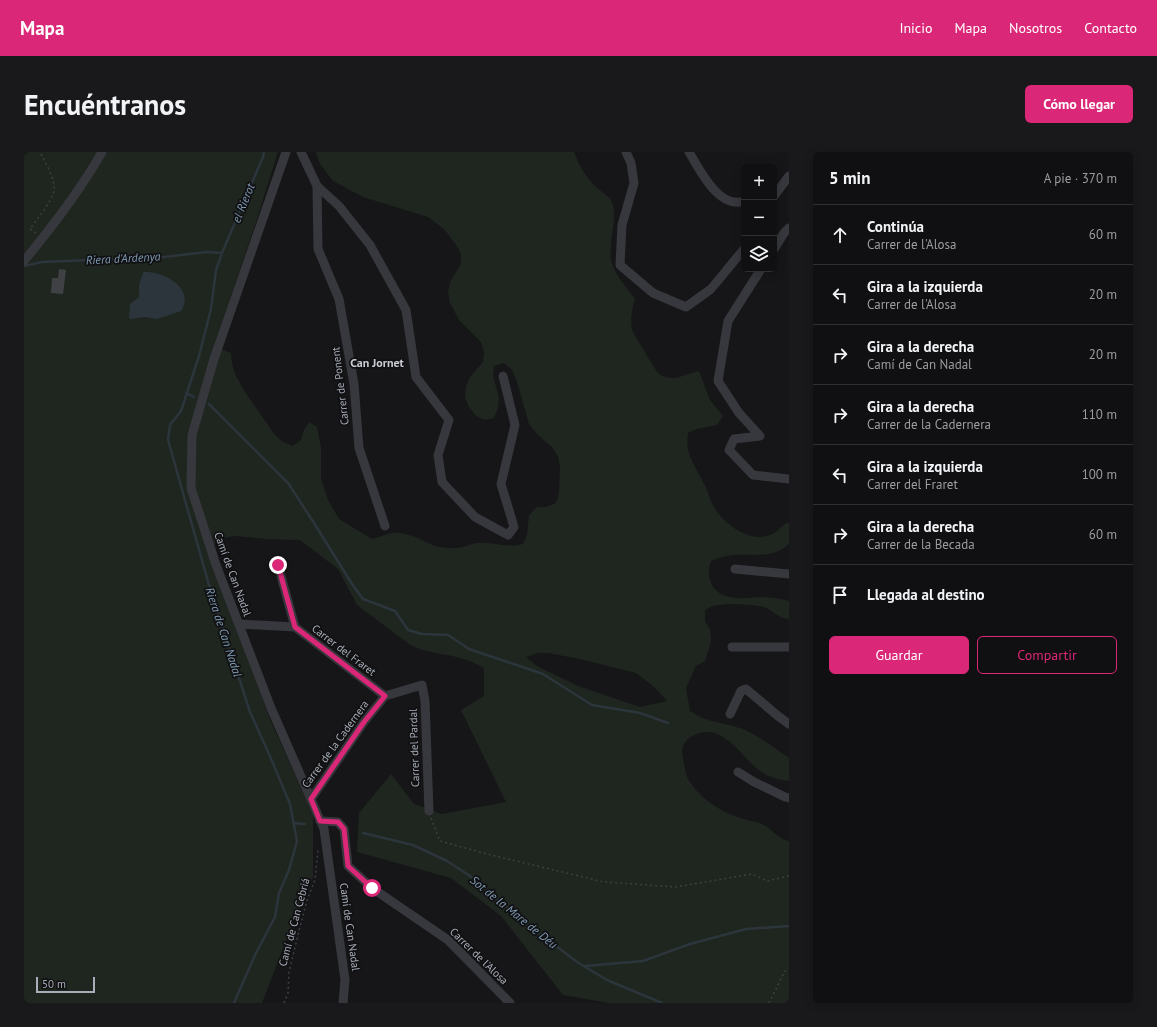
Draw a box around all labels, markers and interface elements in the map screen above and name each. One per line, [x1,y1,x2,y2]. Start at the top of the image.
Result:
text: Mapa [20,16,64,40]
text: Inicio [899,19,932,37]
text: Mapa [954,19,987,37]
text: Nosotros [1009,19,1062,37]
text: Contacto [1084,19,1137,37]
button: Cómo llegar [1025,85,1133,123]
text: Encuéntranos [24,86,186,123]
map controls [741,164,777,272]
button: + [741,164,777,200]
text: 5 min [829,167,870,189]
text: A pie · 370 m [1044,170,1117,187]
water label: el Rierot [228,180,258,225]
button: − [741,200,777,236]
text: Continúa [867,217,924,236]
icon: ahead [829,224,851,246]
text: 60 m [1089,226,1117,243]
button: layers [741,236,777,272]
text: Carrer de l'Alosa [867,236,956,253]
water label: Riera d'Ardenya [85,249,161,267]
text: Gira a la izquierda [867,277,983,296]
icon: left [829,284,851,306]
text: 20 m [1089,286,1117,303]
text: Carrer de l'Alosa [867,296,956,313]
text: Gira a la derecha [867,337,974,356]
icon: right [829,344,851,366]
street label: Carrer de Ponent [328,346,352,426]
text: 20 m [1089,346,1117,363]
district label: Can Jornet [350,355,405,370]
text: Camí de Can Nadal [867,356,972,373]
text: Gira a la derecha [867,397,974,416]
icon: right [829,404,851,426]
text: 110 m [1082,406,1117,423]
text: Carrer de la Cadernera [867,416,991,433]
text: Gira a la izquierda [867,457,983,476]
icon: left [829,464,851,486]
text: 100 m [1082,466,1117,483]
text: Carrer del Fraret [867,476,958,493]
text: Gira a la derecha [867,517,974,536]
icon: right [829,524,851,546]
text: 60 m [1089,526,1117,543]
street label: Camí de Can Nadal [211,530,255,619]
text: Carrer de la Becada [867,536,975,553]
route end [269,556,287,574]
icon: arrive [829,584,851,606]
water label: Riera de Can Nadal [202,585,246,679]
text: Llegada al destino [867,585,985,604]
street label: Carrer del Fraret [309,621,379,679]
button: Guardar [829,636,969,674]
button: Compartir [977,636,1117,674]
street label: Carrer de la Cadernera [298,697,372,791]
street label: Carrer del Pardal [406,708,422,787]
water label: Sot de la Mare de Déu [467,872,561,952]
street label: Camí de Can Cebriá [275,876,313,968]
route start [363,879,381,897]
street label: Camí de Can Nadal [337,882,363,973]
street label: Carrer de l'Alosa [447,925,511,987]
scale bar [36,975,95,994]
text: 50 m [42,977,66,991]

